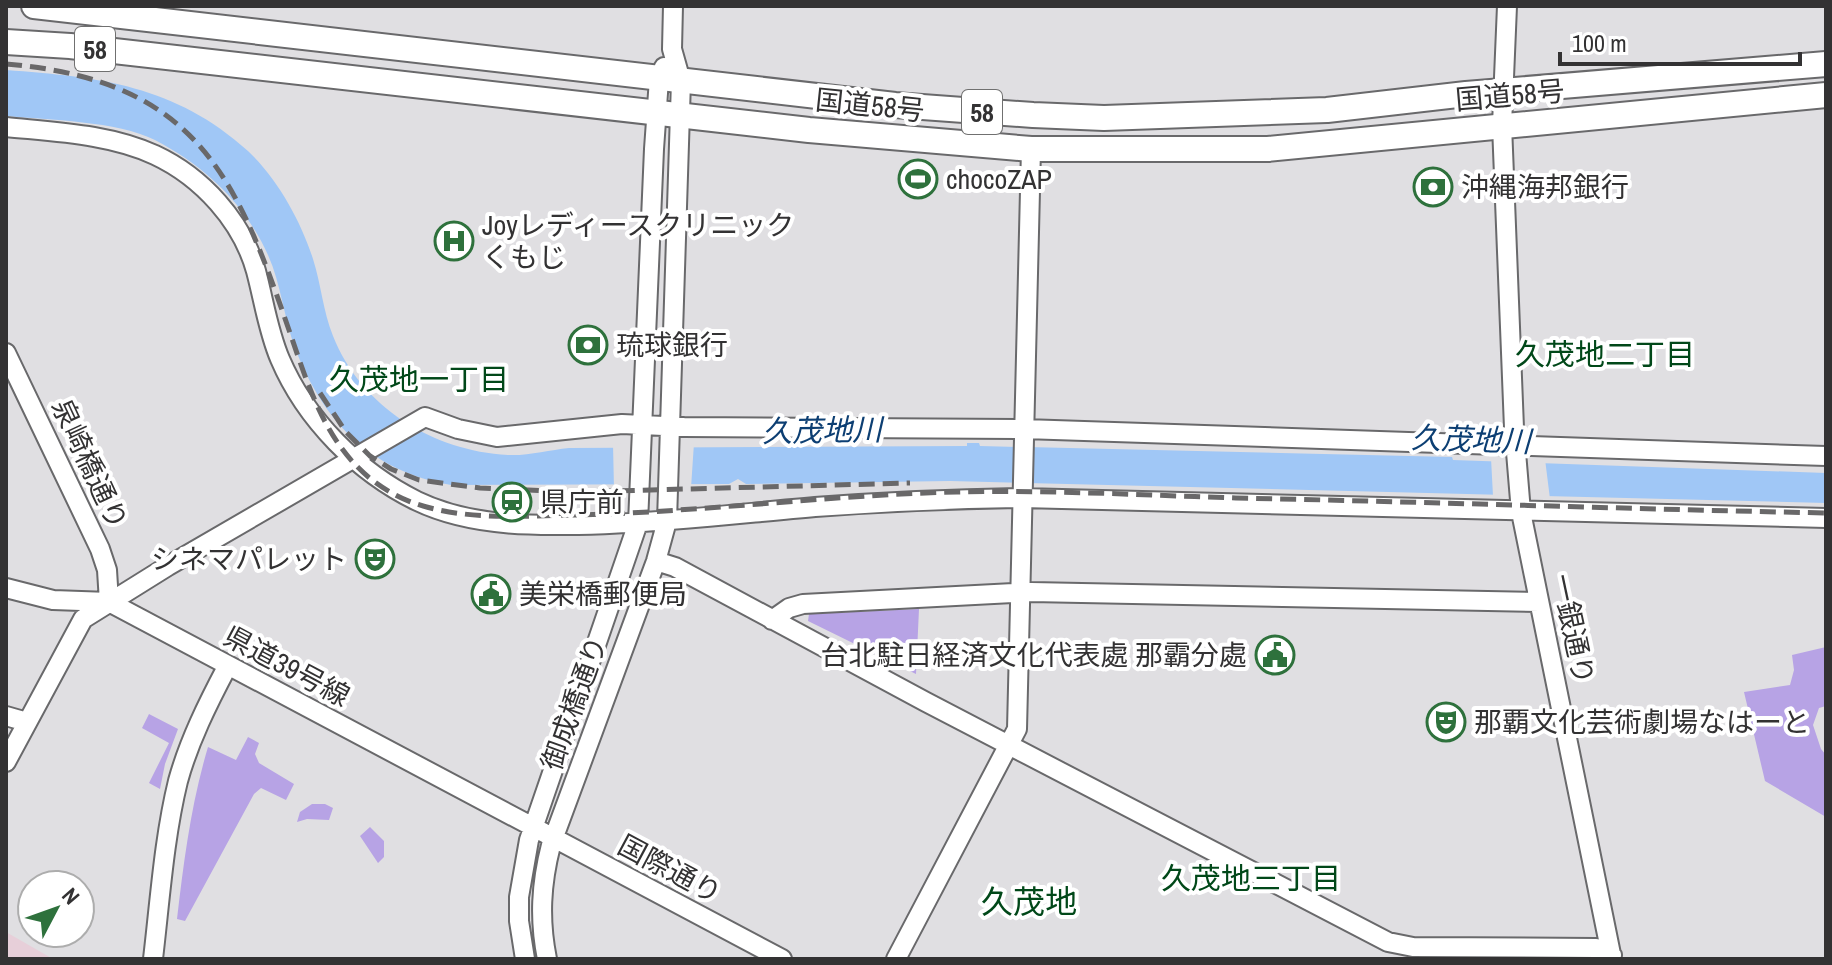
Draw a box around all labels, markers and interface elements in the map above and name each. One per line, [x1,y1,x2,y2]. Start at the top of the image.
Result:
scale bar [1560,16,1800,66]
road number: 58 [75,27,115,71]
text: 100 m [1572,27,1627,59]
street label: 国道58号 [1454,71,1566,119]
street label: 国道58号 [814,80,926,130]
road number: 58 [962,90,1002,134]
sports icon: chocoZAP [897,158,939,200]
place label: chocoZAP [946,160,1052,198]
bank icon: 沖縄海邦銀行 [1412,166,1454,208]
place label: 沖縄海邦銀行 [1461,168,1629,206]
place label: Joyレディースクリニック くもじ [482,206,794,276]
hospital icon: Joyレディースクリニック くもじ [433,220,475,262]
bank icon: 琉球銀行 [567,324,609,366]
place label: 琉球銀行 [616,326,728,364]
district label: 久茂地二丁目 [1515,334,1695,374]
district label: 久茂地一丁目 [329,359,509,399]
street label: 泉崎橋通り [43,393,137,535]
water label: 久茂地川 [762,409,885,451]
water label: 久茂地川 [1410,417,1535,461]
station icon: 県庁前 [491,481,533,523]
place label: 県庁前 [540,483,624,521]
theatre icon: シネマパレット [354,538,396,580]
place label: シネマパレット [151,540,347,578]
street label: 一銀通り [1543,570,1603,688]
public building icon: 美栄橋郵便局 [470,573,512,615]
place label: 美栄橋郵便局 [519,575,687,613]
street label: 県道39号線 [217,617,357,715]
street label: 御成橋通り [532,631,616,775]
public building icon: 台北駐日経済文化代表處 那霸分處 [1254,634,1296,676]
place label: 台北駐日経済文化代表處 那霸分處 [821,636,1247,674]
theatre icon: 那覇文化芸術劇場なはーと [1425,701,1467,743]
place label: 那覇文化芸術劇場なはーと [1474,703,1810,741]
street label: 国際通り [612,826,728,912]
district label: 久茂地三丁目 [1161,858,1341,898]
north arrow [16,869,96,949]
district label: 久茂地 [981,880,1077,923]
text: N [55,881,87,911]

